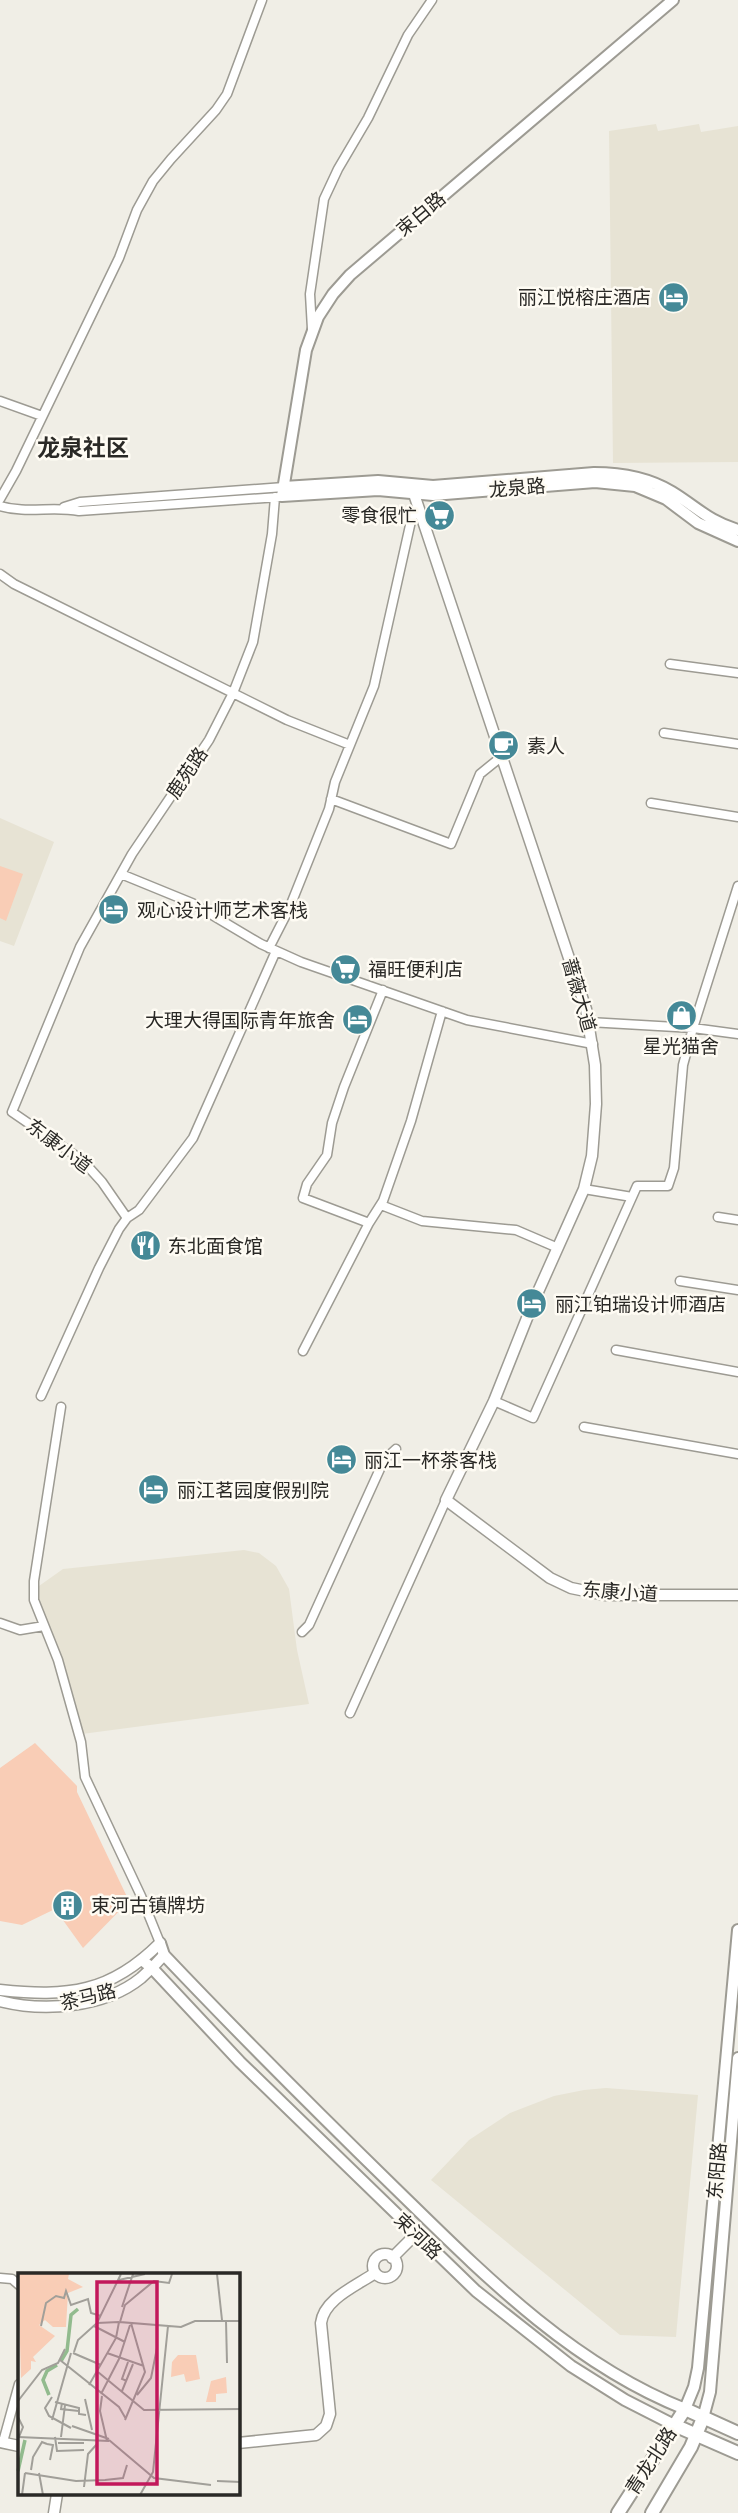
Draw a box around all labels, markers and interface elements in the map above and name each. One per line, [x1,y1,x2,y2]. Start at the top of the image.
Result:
street label: 束白路 [392,187,450,241]
hotel icon: 丽江悦榕庄酒店 [657,280,691,314]
place label: 丽江悦榕庄酒店 [518,286,651,309]
district label: 龙泉社区 [37,434,129,462]
street label: 龙泉路 [488,474,546,502]
supermarket icon: 零食很忙 [423,498,457,532]
place label: 零食很忙 [341,504,417,527]
cafe icon: 素人 [487,729,521,763]
place label: 素人 [527,735,565,758]
street label: 鹿苑路 [162,743,212,803]
hotel icon: 观心设计师艺术客栈 [97,893,131,927]
place label: 观心设计师艺术客栈 [137,899,308,922]
supermarket icon: 福旺便利店 [328,952,362,986]
street label: 蔷薇大道 [557,955,601,1035]
place label: 福旺便利店 [368,958,463,981]
shop icon: 星光猫舍 [664,998,698,1032]
hotel icon: 大理大得国际青年旅舍 [341,1003,375,1037]
place label: 大理大得国际青年旅舍 [145,1009,335,1032]
place label: 星光猫舍 [643,1035,719,1058]
street label: 东康小道 [22,1114,96,1178]
restaurant icon: 东北面食馆 [128,1229,162,1263]
place label: 东北面食馆 [168,1235,263,1258]
hotel icon: 丽江铂瑞设计师酒店 [515,1287,549,1321]
place label: 丽江铂瑞设计师酒店 [555,1293,726,1316]
hotel icon: 丽江一杯茶客栈 [324,1443,358,1477]
place label: 丽江一杯茶客栈 [364,1449,497,1472]
hotel icon: 丽江茗园度假别院 [137,1473,171,1507]
place label: 丽江茗园度假别院 [177,1479,329,1502]
street label: 东康小道 [581,1578,659,1606]
building icon: 束河古镇牌坊 [51,1888,85,1922]
place label: 束河古镇牌坊 [91,1894,205,1917]
street label: 茶马路 [58,1979,118,2015]
street label: 东阳路 [703,2142,731,2200]
street label: 束河路 [390,2208,446,2264]
inset map [18,2273,240,2496]
street label: 青龙北路 [621,2423,681,2499]

